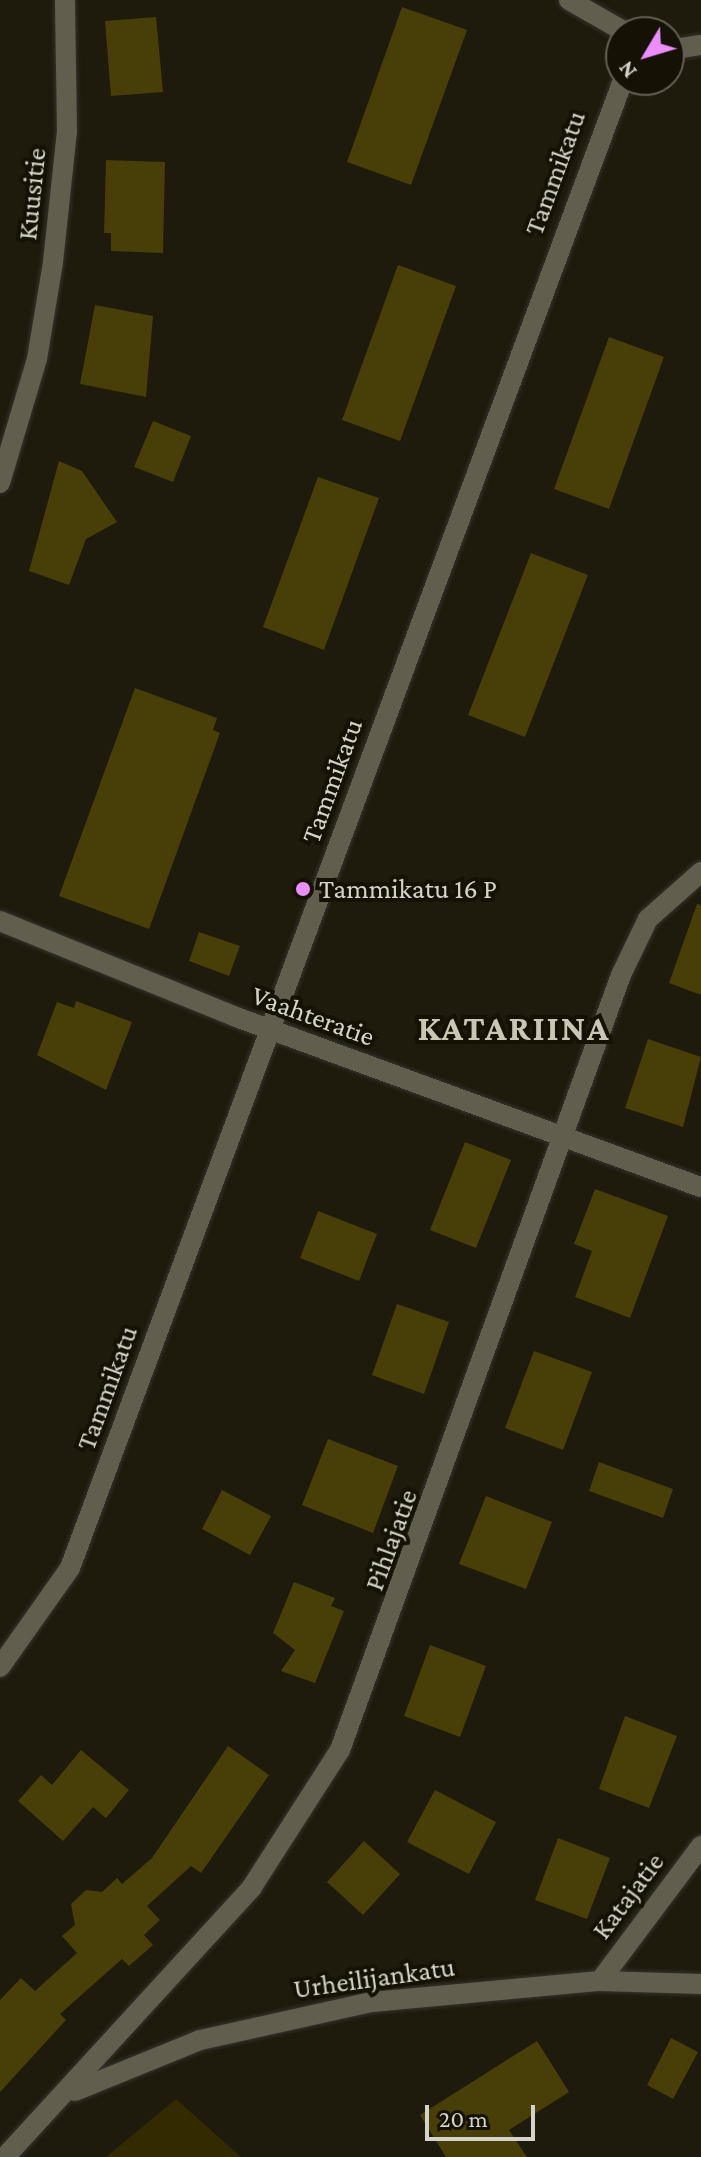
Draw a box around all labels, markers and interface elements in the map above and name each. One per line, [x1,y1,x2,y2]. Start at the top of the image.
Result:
north arrow [605,16,685,96]
text: N [613,56,642,83]
street label: Tammikatu [517,106,593,240]
street label: Kuusitie [10,146,54,242]
street label: Tammikatu [294,714,370,848]
place label: Tammikatu 16 P [319,872,497,906]
marker: Tammikatu 16 P [294,880,312,898]
street label: Vaahteratie [247,978,379,1054]
district label: KATARIINA [417,1007,611,1051]
street label: Tammikatu [69,1321,145,1455]
street label: Pihlajatie [357,1485,425,1595]
street label: Katajatie [585,1846,671,1946]
street label: Urheilijankatu [291,1950,457,2006]
scale bar [429,2089,539,2139]
text: 20 m [439,2105,488,2132]

